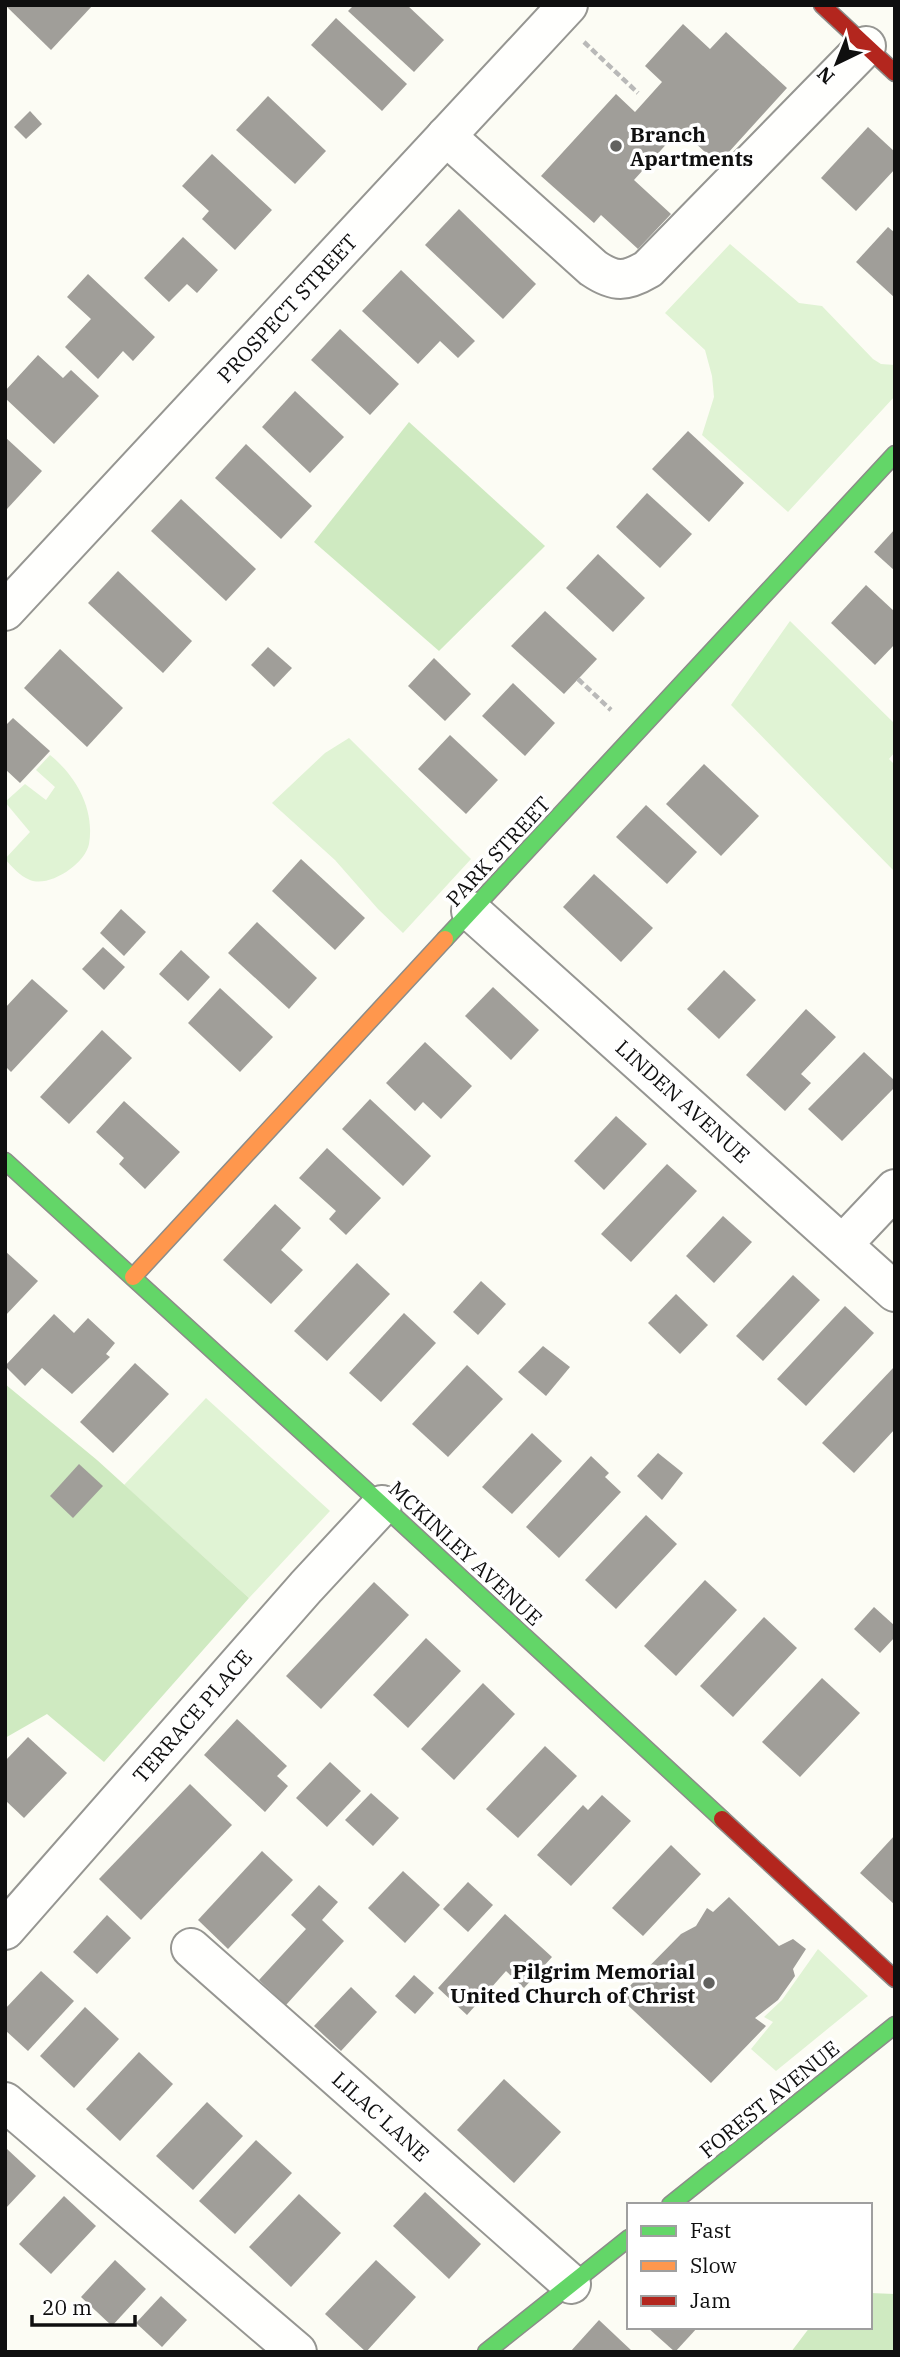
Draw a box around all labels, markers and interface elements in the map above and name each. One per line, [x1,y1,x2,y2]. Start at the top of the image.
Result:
north arrow [802,28,872,98]
text: N [812,62,839,89]
place label: Branch Apartments [630,120,753,172]
marker: Branch Apartments [608,138,624,154]
street label: PROSPECT STREET [211,228,363,388]
street label: PARK STREET [440,790,556,912]
street label: LINDEN AVENUE [610,1033,756,1169]
street label: MCKINLEY AVENUE [383,1475,549,1631]
street label: TERRACE PLACE [126,1643,258,1789]
place label: Pilgrim Memorial United Church of Christ [450,1957,695,2009]
marker: Pilgrim Memorial United Church of Christ [701,1975,717,1991]
street label: FOREST AVENUE [693,2034,845,2164]
street label: LILAC LANE [326,2065,436,2167]
legend [627,2203,872,2329]
text: Fast [690,2216,731,2244]
text: Slow [690,2251,737,2279]
scale bar [32,2284,135,2328]
text: Jam [690,2286,731,2314]
text: 20 m [42,2293,92,2321]

